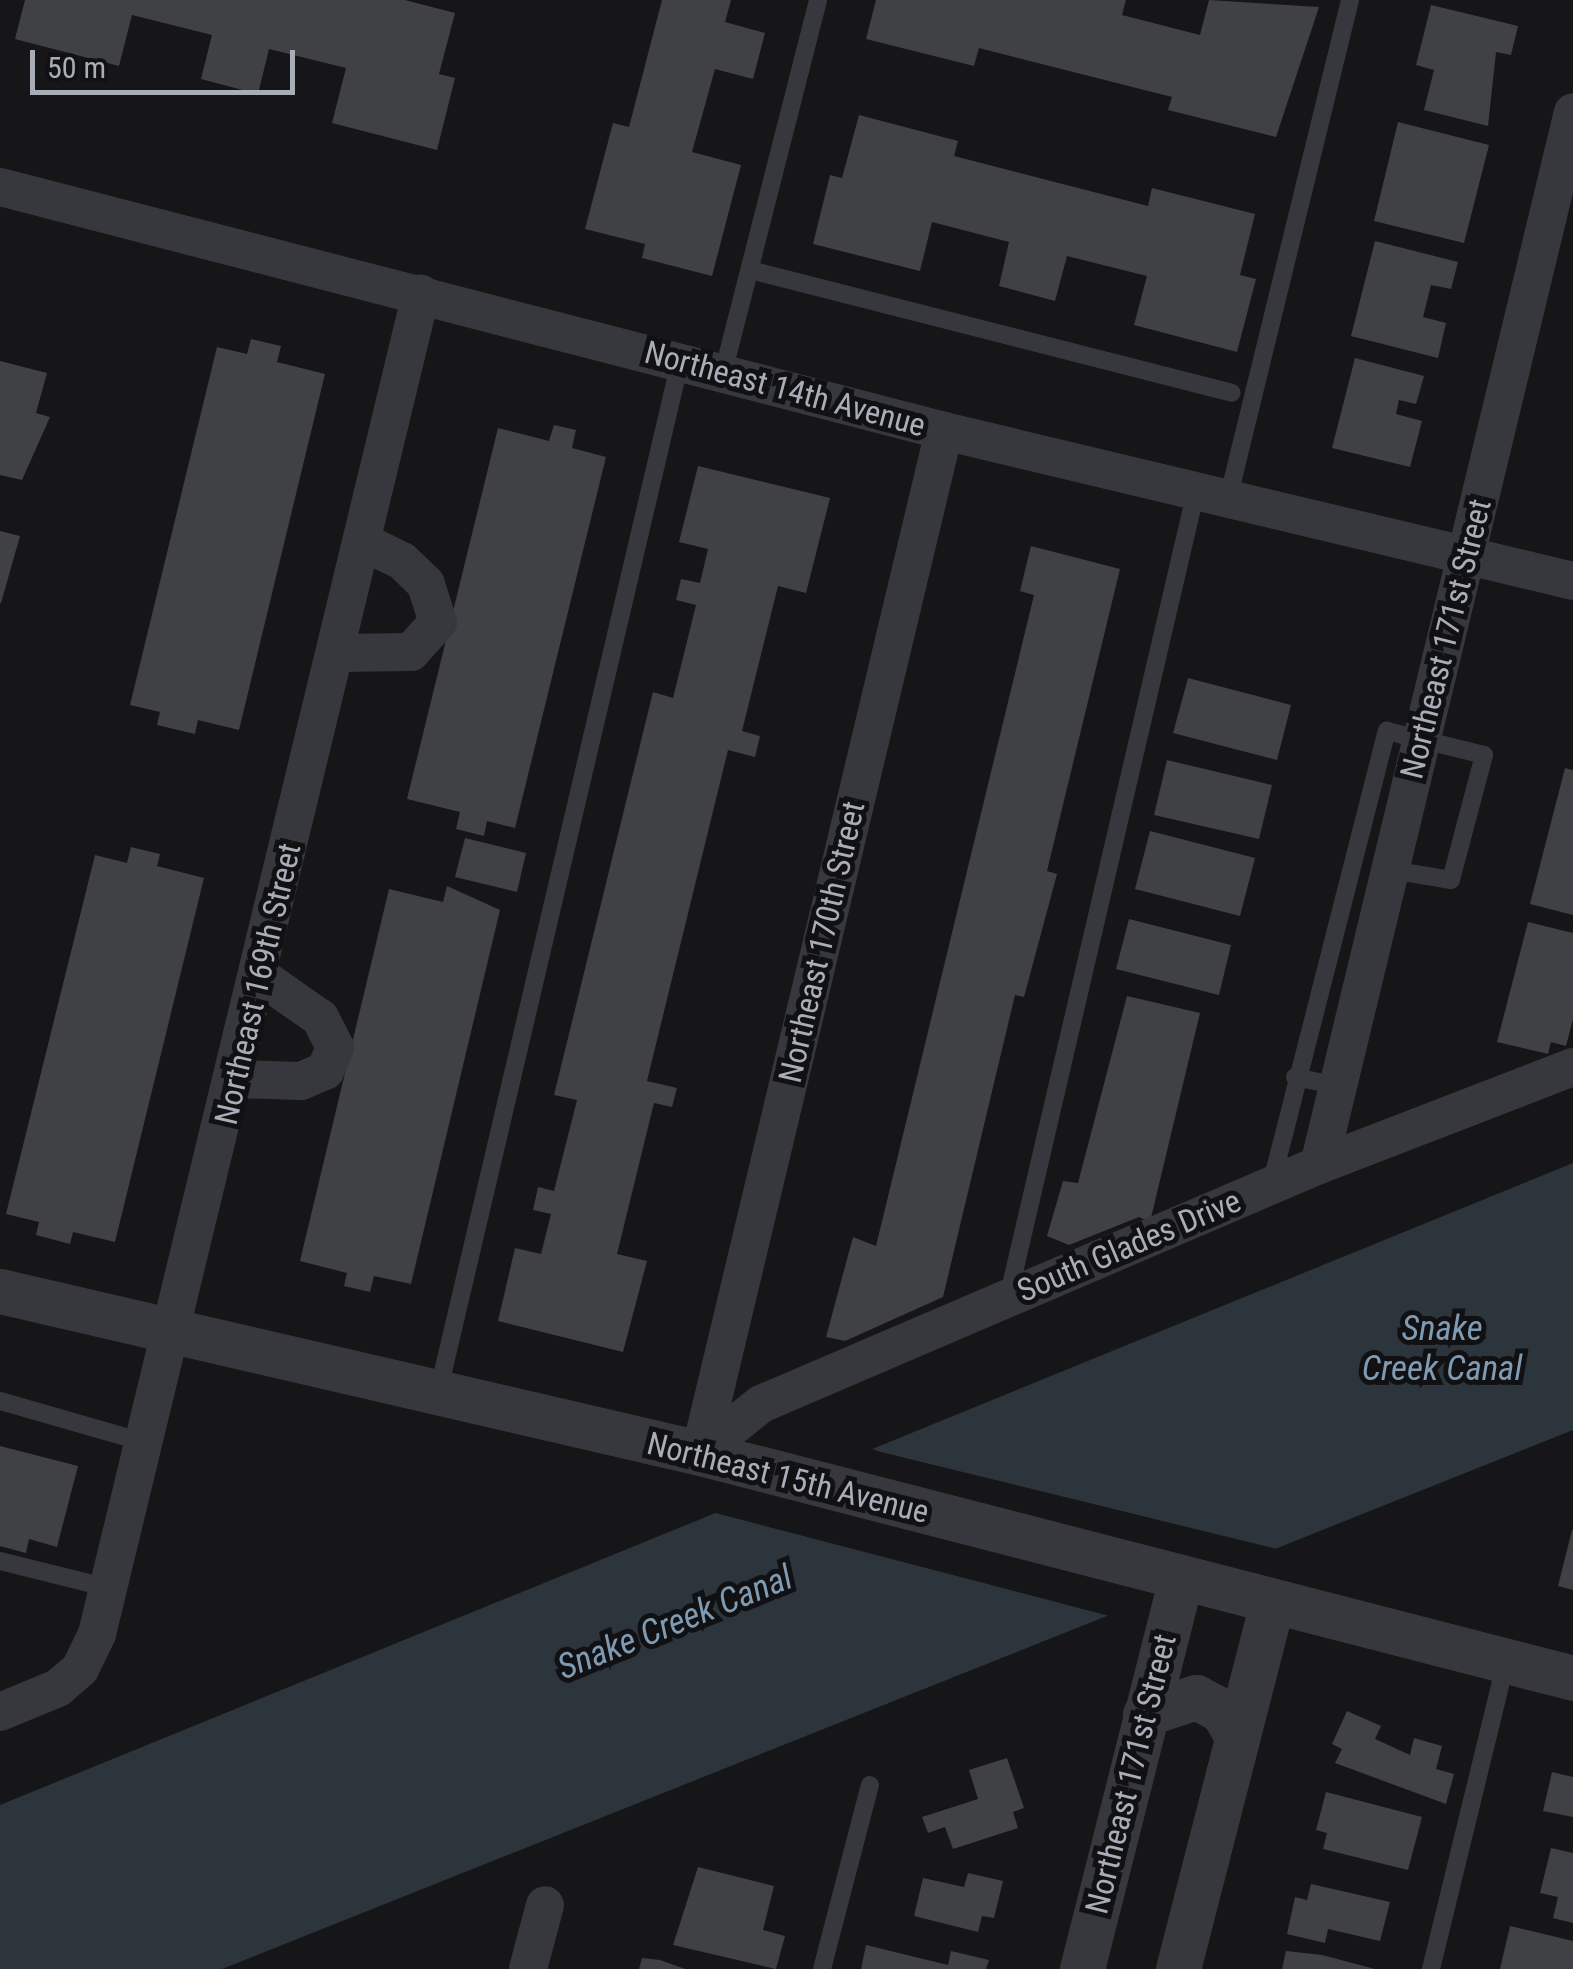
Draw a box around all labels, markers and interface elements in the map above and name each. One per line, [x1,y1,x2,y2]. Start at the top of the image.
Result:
scale bar [35,30,300,92]
text: 50 m [47,50,106,85]
street label: Northeast 14th Avenue [640,333,930,445]
street label: Northeast 171st Street [1393,495,1499,783]
street label: Northeast 170th Street [771,798,873,1086]
street label: Northeast 169th Street [207,840,309,1128]
street label: South Glades Drive [1012,1182,1246,1310]
water label: Snake Creek Canal [1362,1308,1522,1390]
street label: Northeast 15th Avenue [643,1424,933,1532]
water label: Snake Creek Canal [551,1557,799,1689]
street label: Northeast 171st Street [1078,1630,1184,1918]

